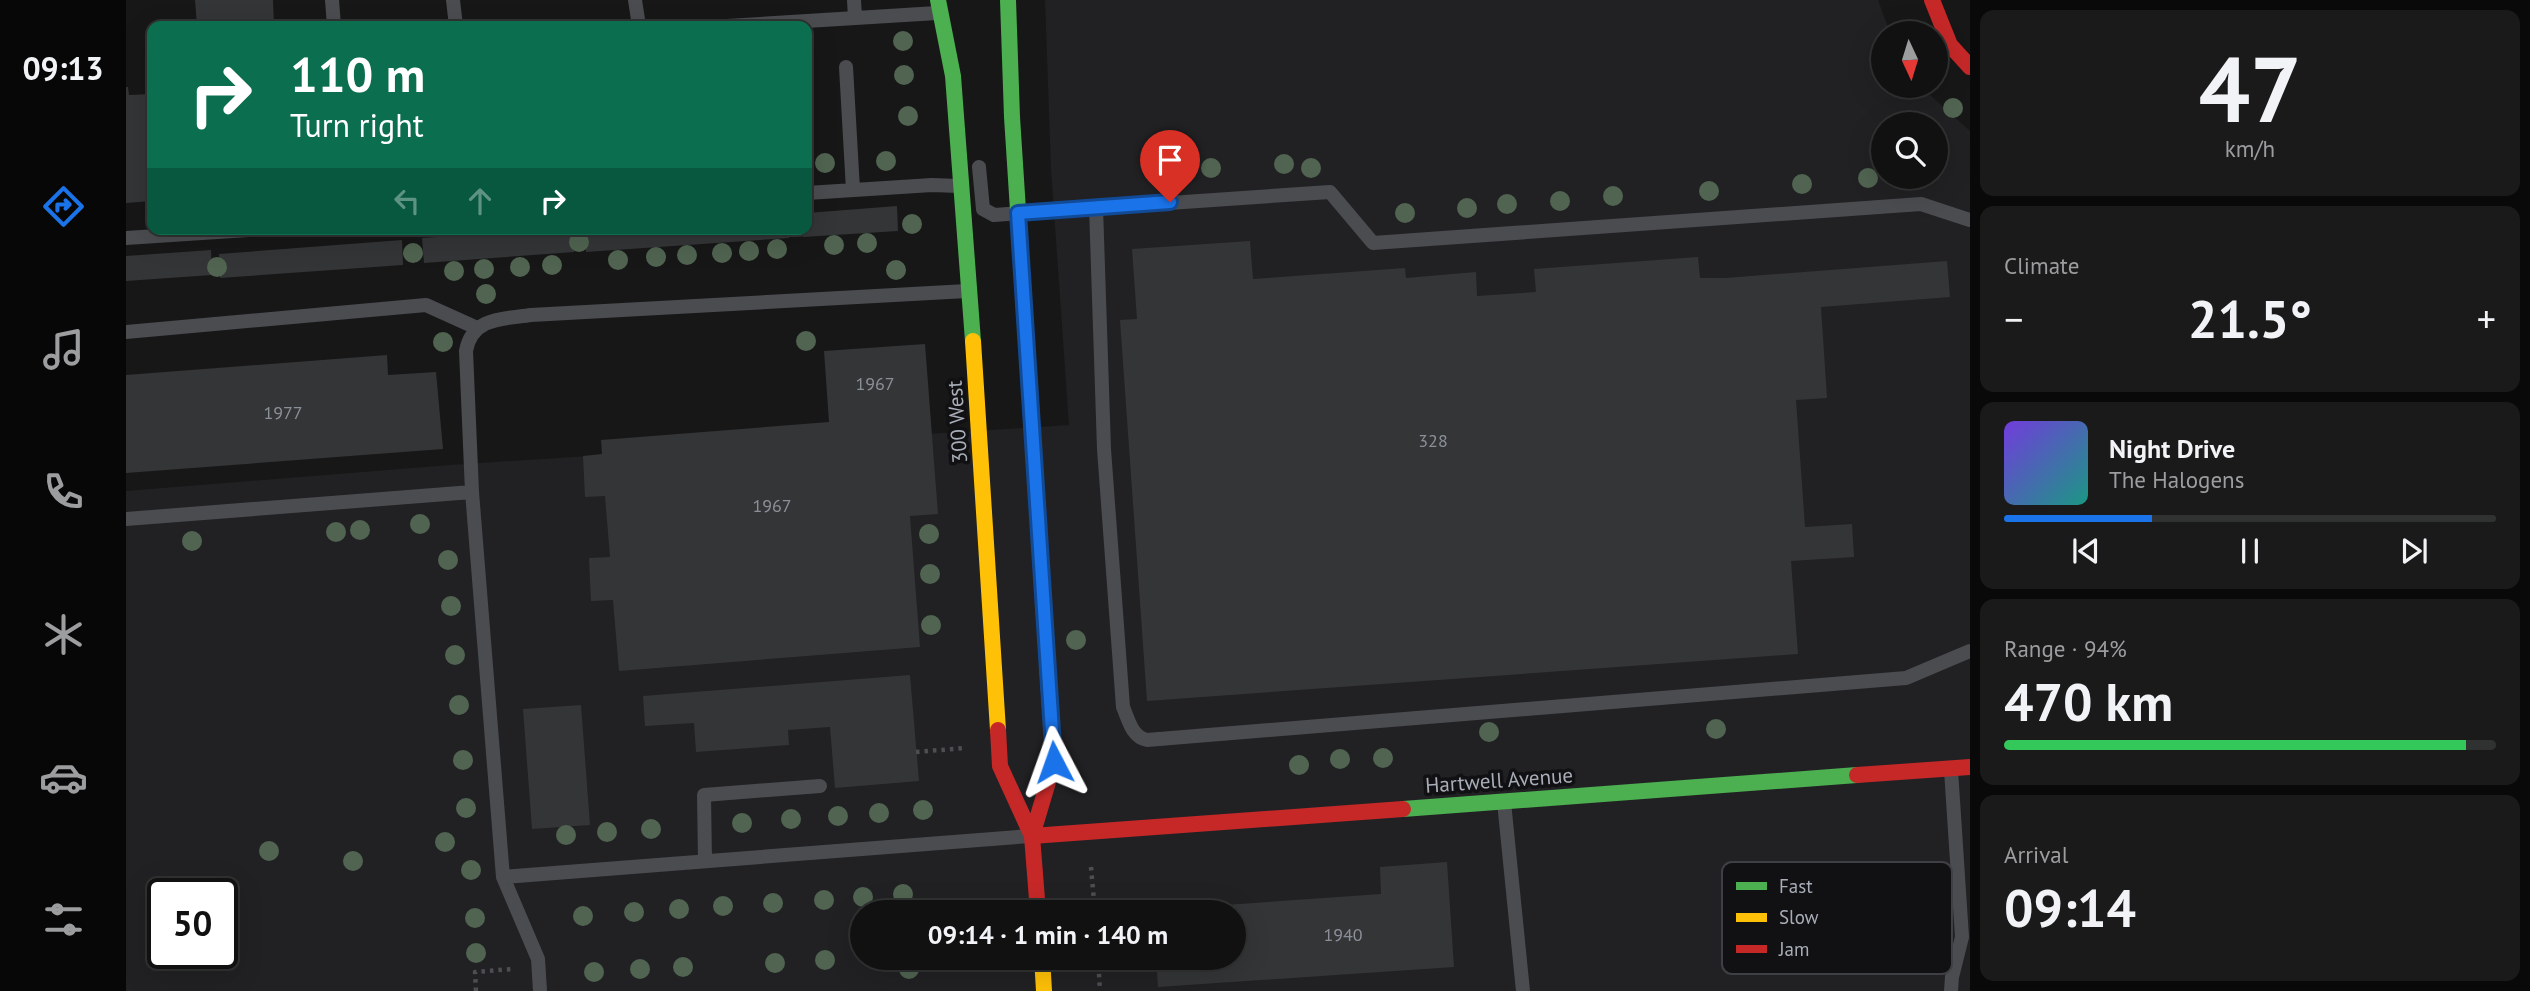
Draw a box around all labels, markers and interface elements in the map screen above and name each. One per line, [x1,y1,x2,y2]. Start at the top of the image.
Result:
north arrow [1871,21,1948,98]
map controls [1871,21,1948,189]
text: 47 [2198,29,2302,147]
text: 110 m [290,42,425,106]
text: 09:13 [22,47,104,89]
icon: right [175,49,266,140]
text: Turn right [290,104,424,146]
button: search [1871,112,1948,189]
pin [1140,130,1200,202]
text: km/h [2225,134,2275,163]
icon: arrive [1151,141,1189,179]
icon: directions [39,182,88,231]
icon: left [388,182,426,220]
icon: ahead [461,182,499,220]
icon: right [534,182,572,220]
text: Climate [2004,251,2079,280]
text: 21.5° [2188,285,2312,352]
text: − [2004,294,2023,343]
text: + [2477,294,2496,343]
icon: music [39,325,88,374]
house number: 1967 [855,372,895,395]
street label: 300 West [941,380,973,464]
house number: 1977 [263,401,303,424]
house number: 328 [1418,429,1448,452]
text: Night Drive [2109,432,2235,465]
text: The Halogens [2109,465,2244,494]
icon: phone [39,467,88,516]
house number: 1967 [752,494,792,517]
icon: previous [2067,532,2105,570]
icon: pause [2231,532,2269,570]
icon: next [2395,532,2433,570]
icon: climate [39,610,88,659]
text: Range · 94% [2004,634,2127,663]
text: 470 km [2004,668,2173,735]
position arrow [1017,725,1091,799]
icon: car [39,753,88,802]
street label: Hartwell Avenue [1424,761,1574,799]
text: Arrival [2004,840,2068,869]
legend [1722,862,1952,974]
text: Fast [1779,874,1813,898]
text: 09:14 [2004,874,2136,941]
speed limit sign: 50 [147,878,238,969]
icon: filters [39,895,88,944]
text: Slow [1779,905,1819,929]
text: 09:14 · 1 min · 140 m [928,918,1168,951]
house number: 1940 [1323,923,1363,946]
text: Jam [1778,937,1809,961]

